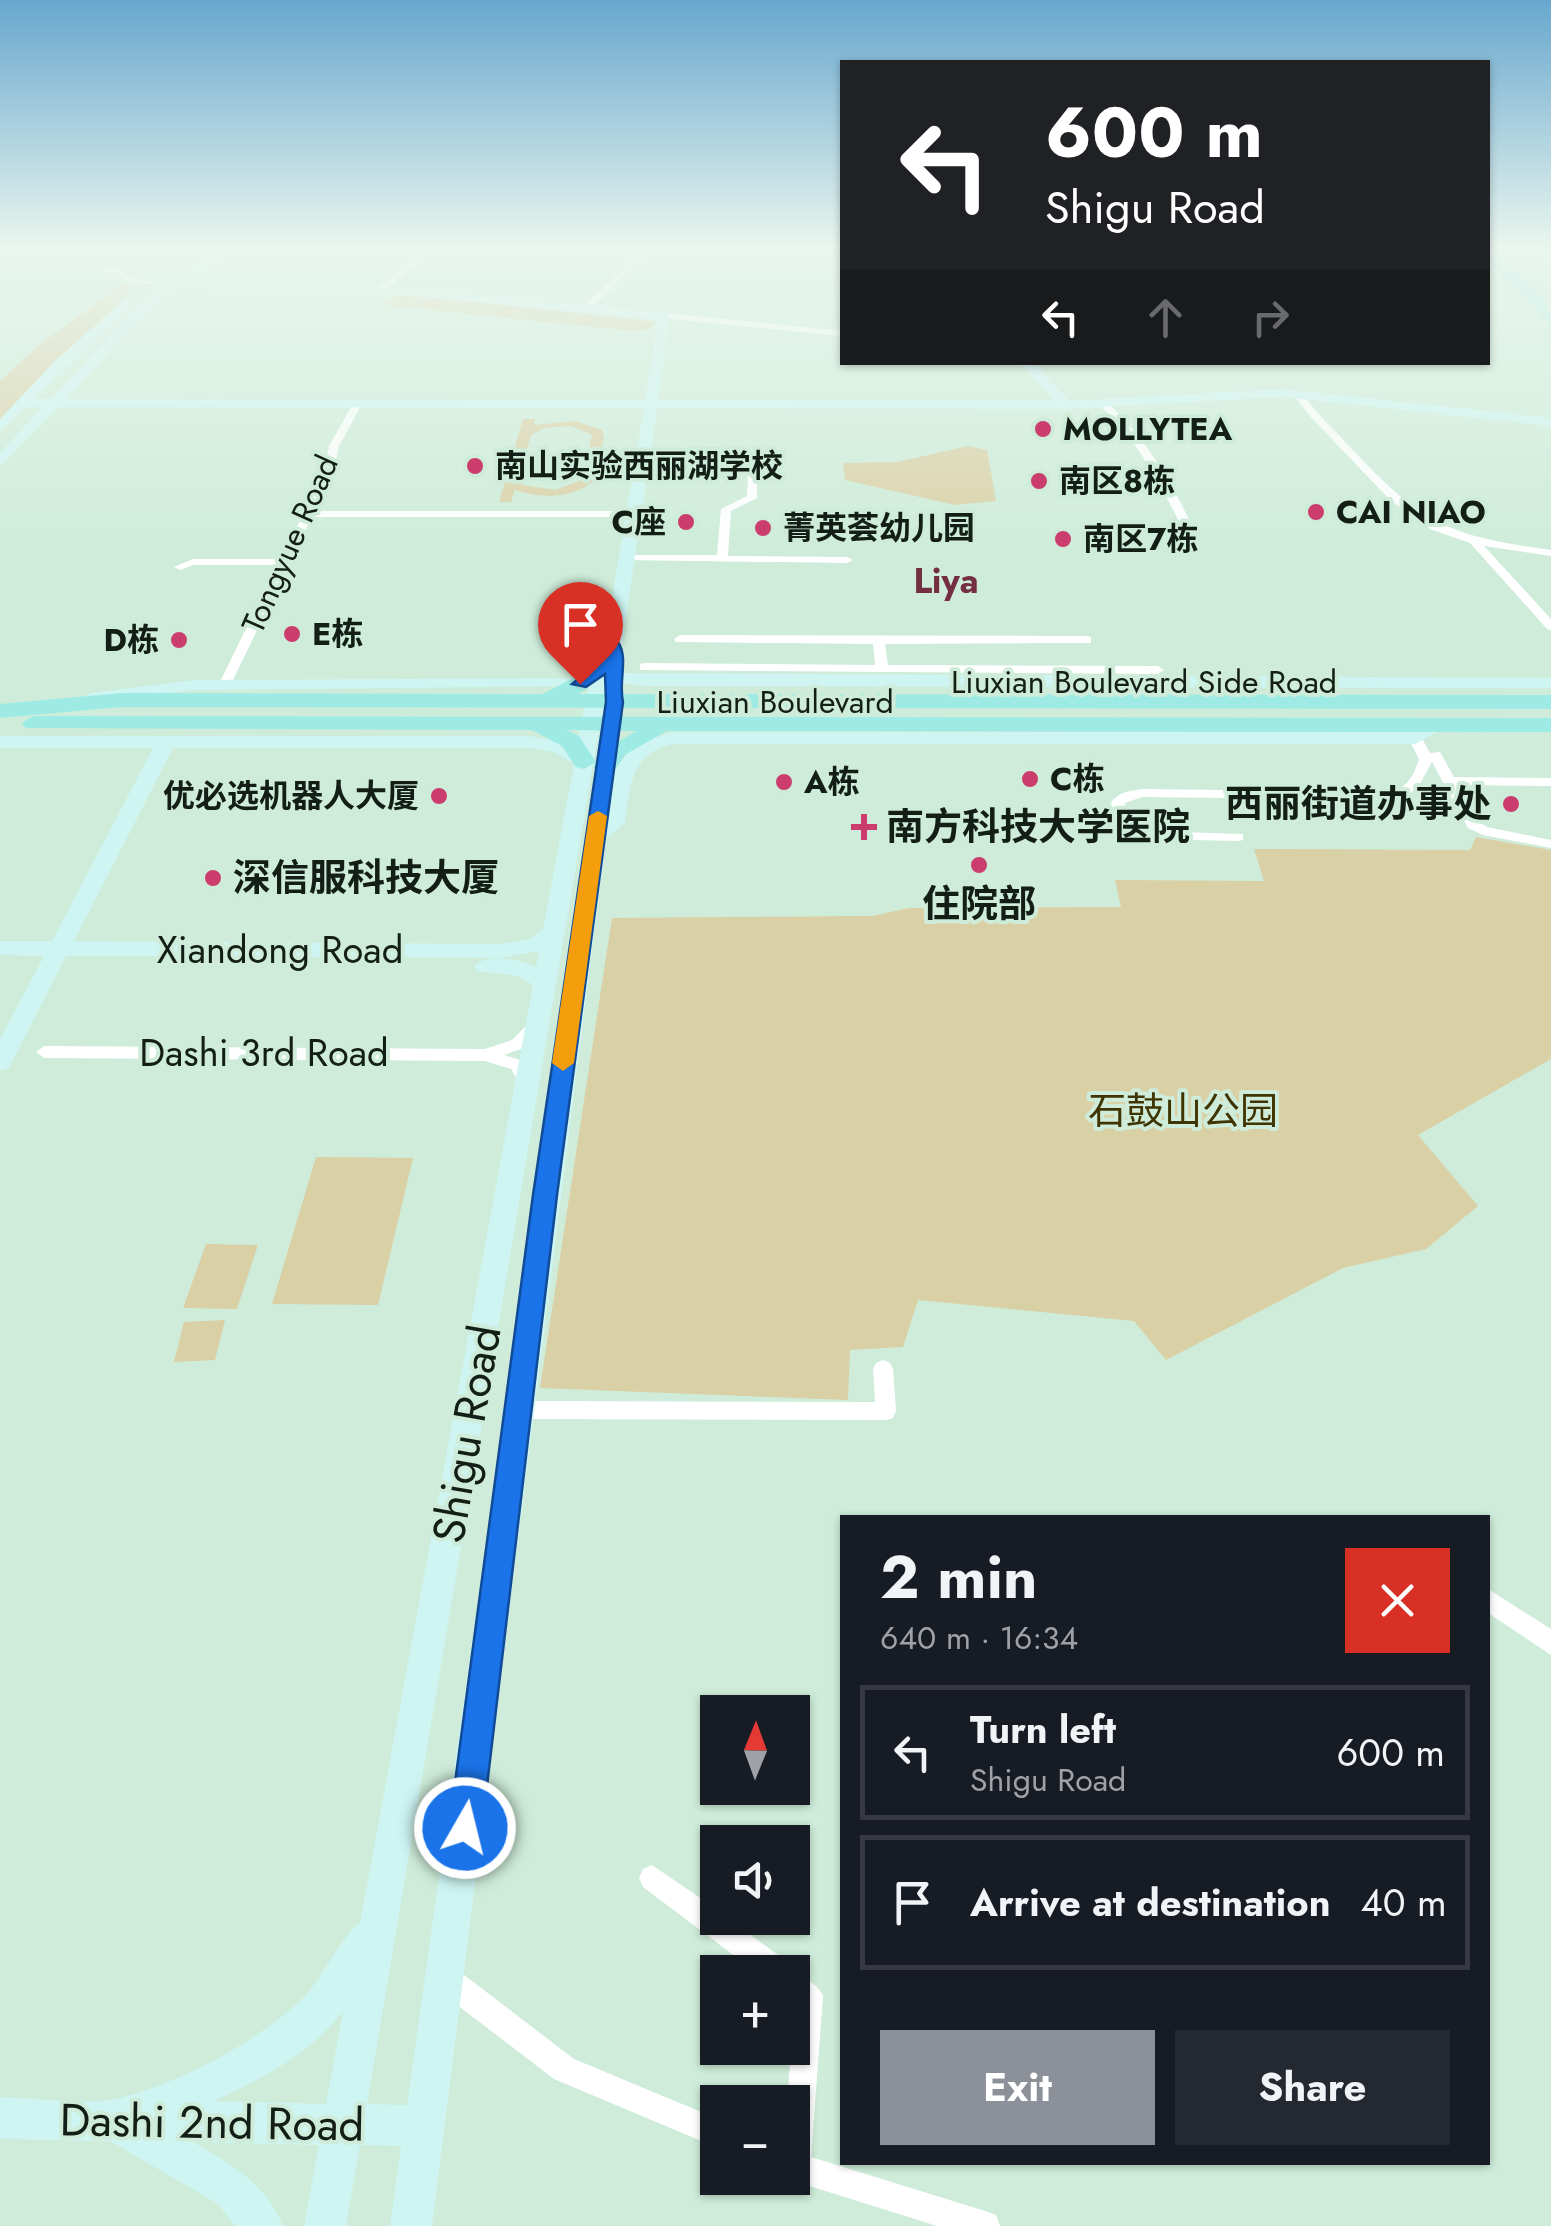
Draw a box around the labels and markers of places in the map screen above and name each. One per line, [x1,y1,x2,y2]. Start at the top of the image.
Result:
place label: MOLLYTEA [1063,406,1233,452]
marker: MOLLYTEA [1032,418,1054,440]
place label: 南山实验西丽湖学校 [495,443,783,489]
marker: 南山实验西丽湖学校 [464,455,486,477]
place label: 南区8栋 [1059,458,1175,504]
marker: 南区8栋 [1028,470,1050,492]
place label: CAI NIAO [1336,489,1486,535]
place label: C座 [612,499,666,545]
marker: CAI NIAO [1305,501,1327,523]
place label: 菁英荟幼儿园 [783,505,975,551]
marker: C座 [675,511,697,533]
place label: 南区7栋 [1083,516,1198,562]
marker: 菁英荟幼儿园 [752,517,774,539]
marker: 南区7栋 [1052,528,1074,550]
pin [538,582,623,685]
place label: E栋 [312,611,363,657]
place label: D栋 [104,617,159,663]
marker: E栋 [281,623,303,645]
marker: D栋 [168,629,190,651]
place label: C栋 [1050,756,1104,802]
place label: A栋 [803,759,860,805]
marker: C栋 [1019,768,1041,790]
marker: A栋 [773,771,795,793]
place label: 优必选机器人大厦 [163,773,419,819]
place label: 西丽街道办事处 [1225,776,1491,831]
marker: 优必选机器人大厦 [428,785,450,807]
marker: 西丽街道办事处 [1500,793,1522,815]
place label: 南方科技大学医院 [886,799,1190,854]
marker: 南方科技大学医院 [851,814,877,840]
place label: 深信服科技大厦 [233,850,499,905]
marker: 住院部 [968,854,990,876]
marker: 深信服科技大厦 [202,867,224,889]
place label: 住院部 [922,876,1036,931]

